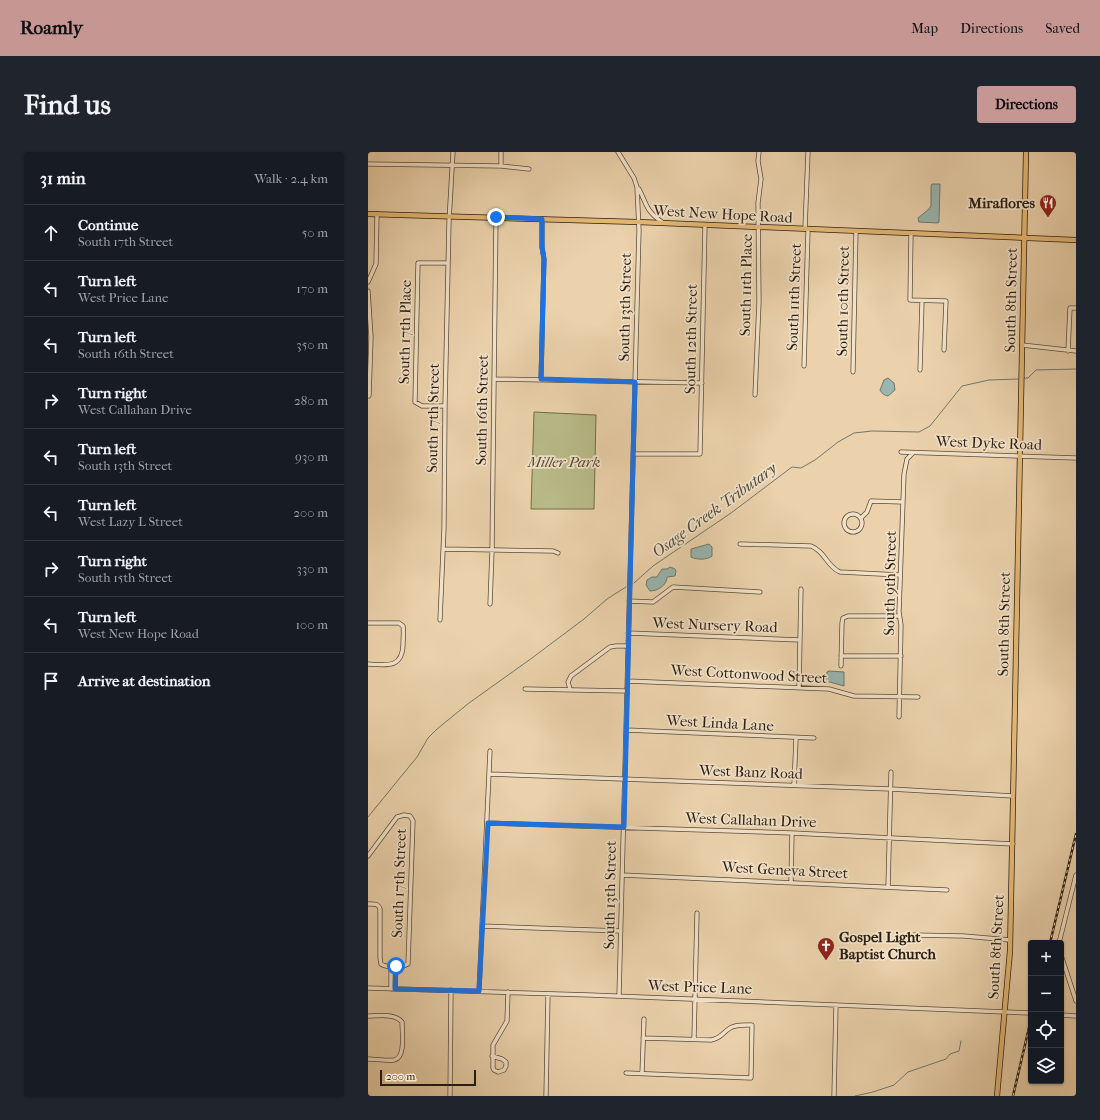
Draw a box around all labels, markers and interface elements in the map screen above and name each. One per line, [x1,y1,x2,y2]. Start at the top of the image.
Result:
text: Roamly [20,17,83,39]
text: Map [911,20,938,37]
text: Directions [960,20,1023,37]
text: Saved [1045,20,1080,37]
button: Directions [977,86,1076,123]
text: Find us [24,88,111,121]
text: 31 min [40,168,86,188]
text: Walk · 2.4 km [254,171,328,186]
restaurant icon: Miraflores [1038,193,1058,218]
place label: Miraflores [967,194,1035,212]
street label: West New Hope Road [652,201,794,227]
route end [487,208,505,226]
text: Continue [78,216,138,234]
icon: ahead [40,222,62,244]
text: 50 m [302,225,328,240]
street label: South 11th Place [736,233,756,336]
text: South 17th Street [78,234,173,249]
street label: South 11th Street [783,242,805,351]
street label: South 10th Street [833,245,853,357]
street label: South 8th Street [1001,247,1021,353]
street label: South 13th Street [615,252,635,362]
text: Turn left [78,272,136,290]
icon: left [40,278,62,300]
street label: South 17th Place [395,279,415,384]
text: 170 m [296,281,328,296]
street label: South 12th Street [681,283,701,394]
text: West Price Lane [78,290,168,305]
text: Turn left [78,328,136,346]
icon: left [40,334,62,356]
text: 350 m [296,337,328,352]
text: South 16th Street [78,346,174,361]
street label: South 16th Street [472,354,492,465]
street label: South 17th Street [423,362,443,473]
text: Turn right [78,384,147,402]
icon: right [40,390,62,412]
text: 280 m [294,393,328,408]
text: West Callahan Drive [78,402,192,417]
street label: West Dyke Road [935,432,1043,454]
text: Turn left [78,440,136,458]
icon: left [40,446,62,468]
text: 930 m [295,449,328,464]
park label: Miller Park [527,453,600,471]
text: South 13th Street [78,458,172,473]
water label: Osage Creek Tributary [648,458,780,561]
text: Turn left [78,496,136,514]
icon: left [40,502,62,524]
text: 200 m [293,505,328,520]
text: West Lazy L Street [78,514,183,529]
street label: South 9th Street [880,530,900,636]
text: Turn right [78,552,147,570]
icon: right [40,558,62,580]
text: 330 m [297,561,328,576]
text: South 15th Street [78,570,172,585]
street label: South 8th Street [994,571,1014,677]
text: Turn left [78,608,136,626]
icon: left [40,614,62,636]
street label: West Nursery Road [651,614,779,636]
text: 100 m [295,617,328,632]
text: West New Hope Road [78,626,199,641]
street label: West Cottonwood Street [669,661,828,687]
icon: arrive [40,670,62,692]
text: Arrive at destination [78,672,210,690]
street label: West Linda Lane [665,711,775,735]
street label: West Banz Road [698,761,804,783]
street label: West Callahan Drive [684,809,818,831]
street label: South 17th Street [388,827,410,938]
street label: South 13th Street [600,840,620,950]
street label: West Geneva Street [720,858,849,882]
street label: South 8th Street [984,894,1008,1000]
place label: Gospel Light Baptist Church [839,928,936,963]
church icon: Gospel Light Baptist Church [816,936,836,961]
map controls [1028,940,1064,1084]
button: + [1028,940,1064,976]
route start [387,957,405,975]
street label: West Price Lane [647,976,753,998]
button: − [1028,976,1064,1012]
button: locate [1028,1012,1064,1048]
button: layers [1028,1048,1064,1084]
scale bar [380,1068,476,1087]
text: 200 m [386,1070,415,1083]

